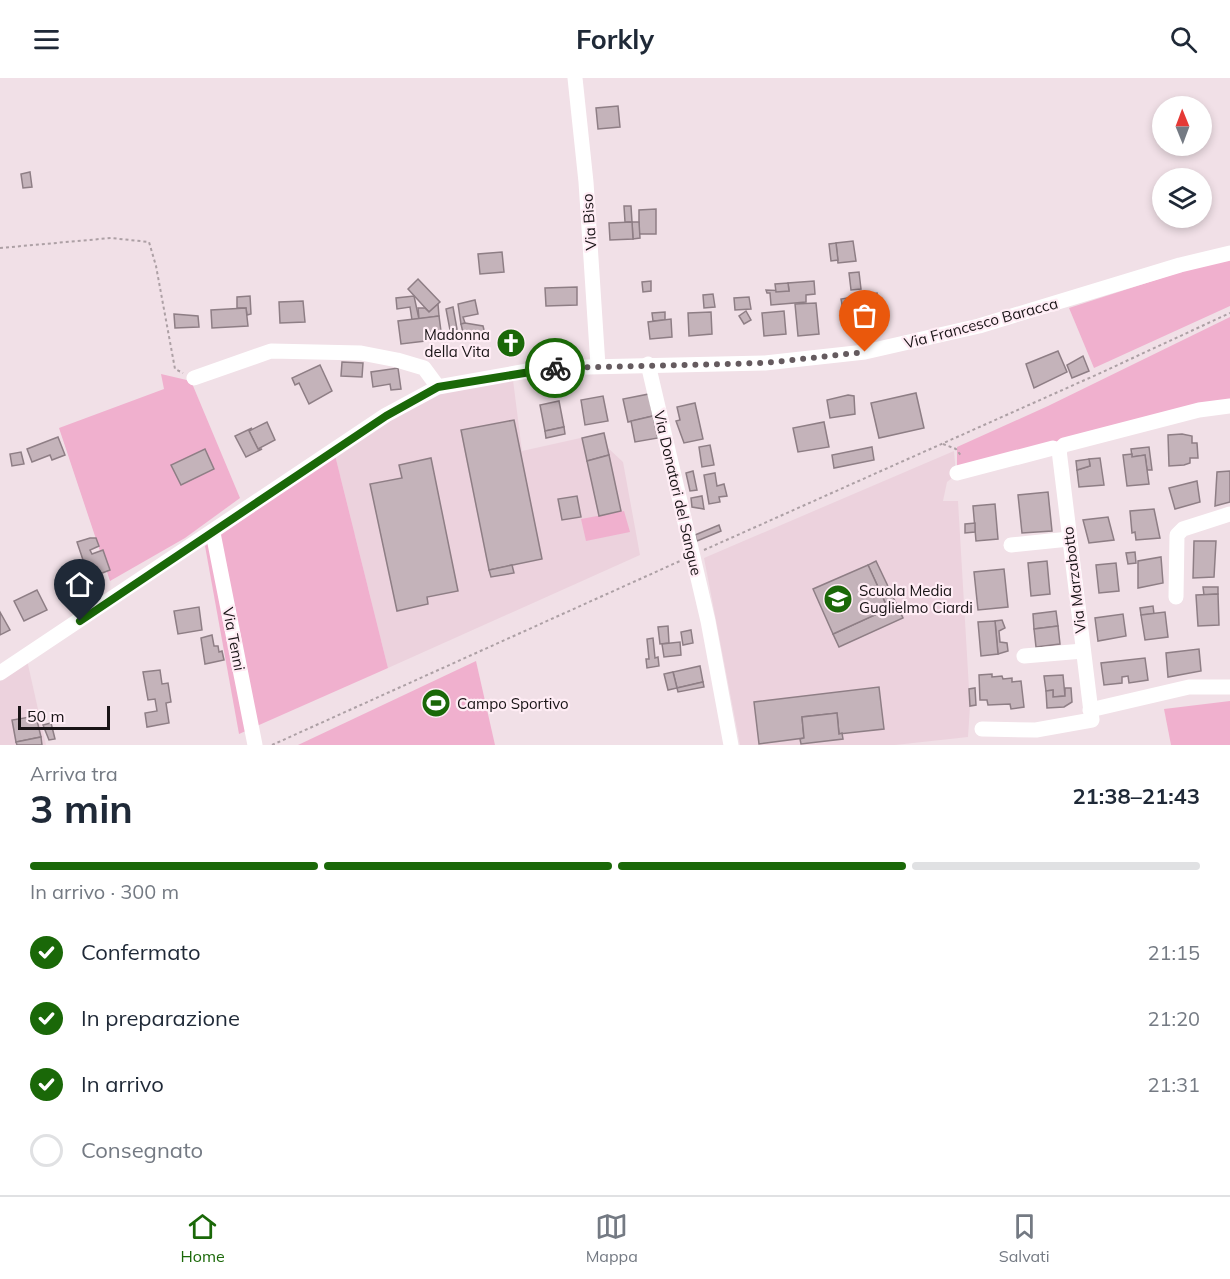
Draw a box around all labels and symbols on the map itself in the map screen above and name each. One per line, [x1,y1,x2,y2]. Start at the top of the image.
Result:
north arrow [1152,96,1212,156]
street label: Via Biso [578,193,600,251]
pin [839,290,890,352]
street label: Via Francesco Baracca [902,293,1060,353]
place label: Madonna della Vita [424,325,490,361]
church icon: Madonna della Vita [495,327,527,359]
courier [525,338,585,398]
street label: Via Donatori del Sangue [650,409,706,577]
street label: Via Marzabotto [1058,526,1090,634]
pin [54,559,105,621]
place label: Scuola Media Guglielmo Ciardi [859,581,973,617]
school or university icon: Scuola Media Guglielmo Ciardi [822,583,854,615]
street label: Via Tenni [219,606,249,672]
sports icon: Campo Sportivo [420,687,452,719]
place label: Campo Sportivo [457,694,569,713]
scale bar [18,703,110,730]

